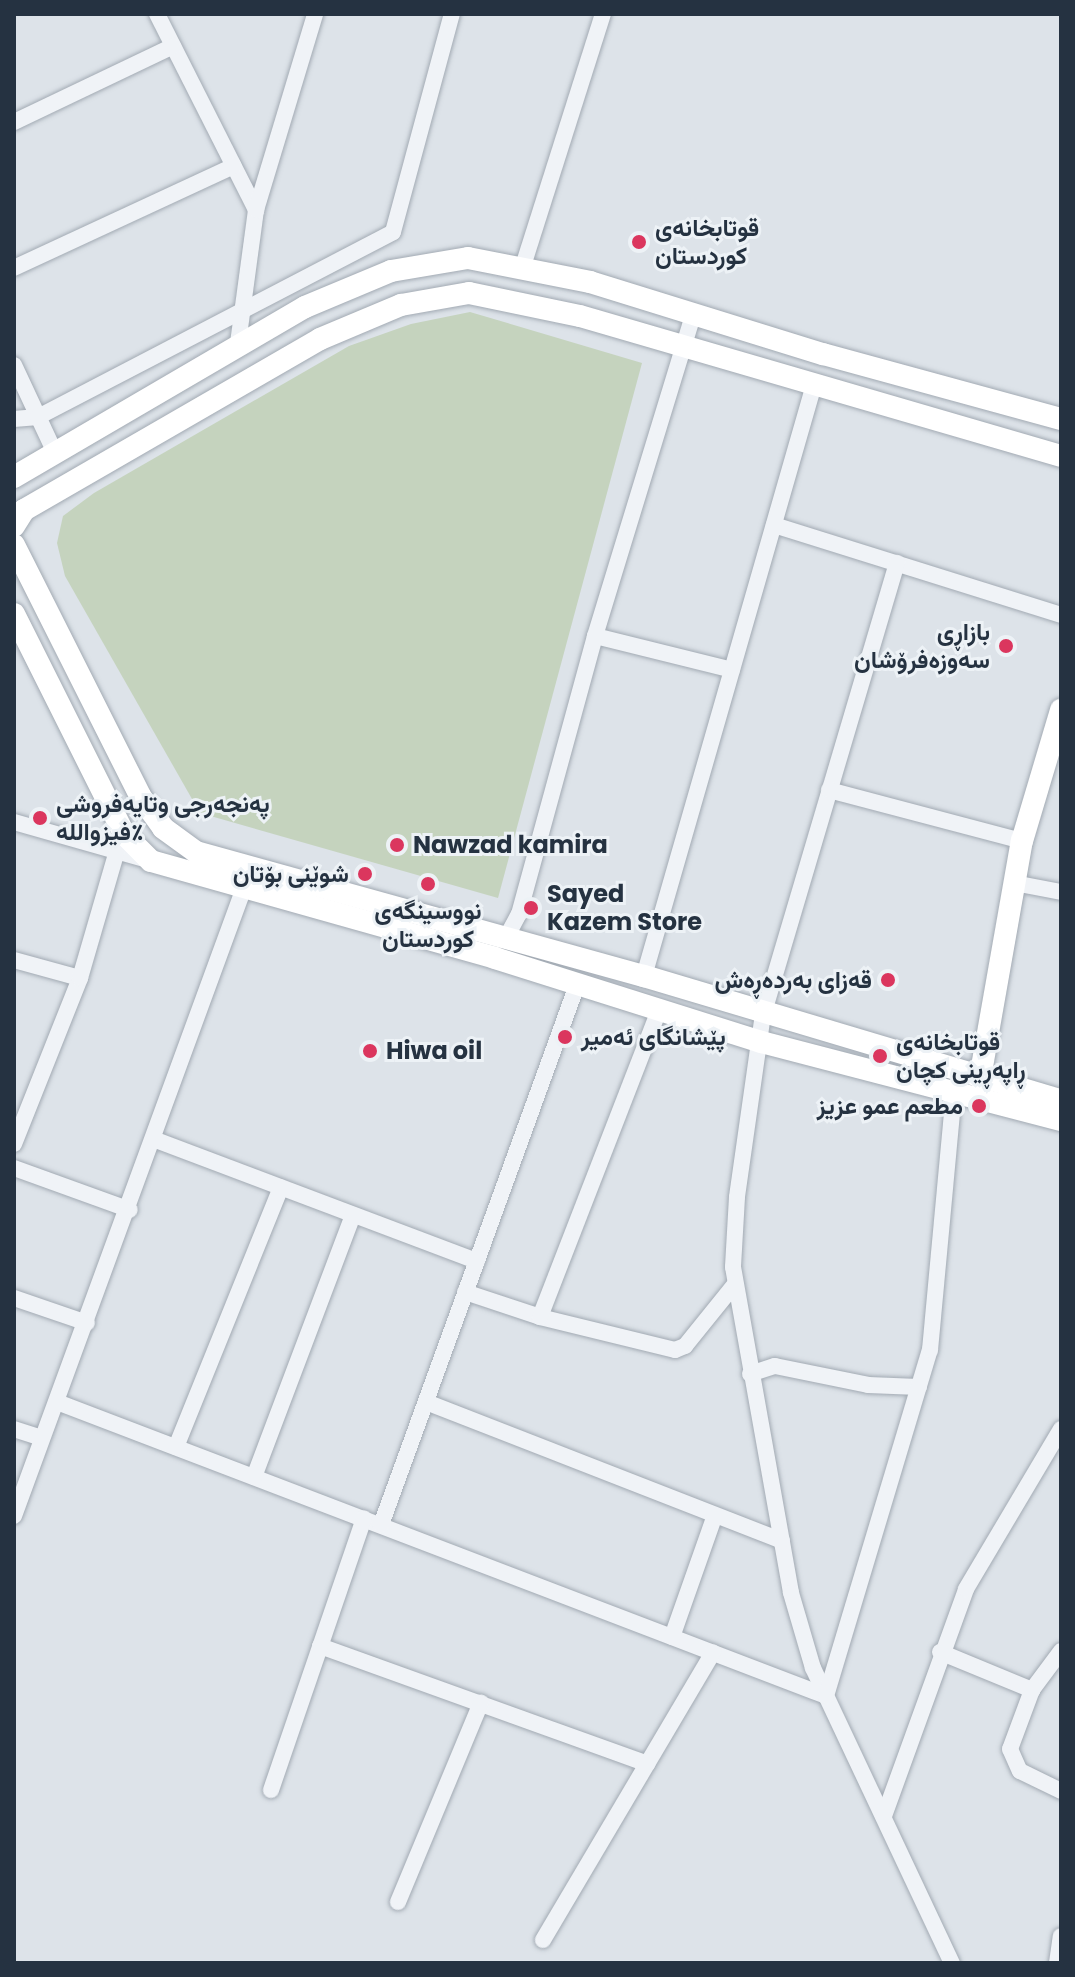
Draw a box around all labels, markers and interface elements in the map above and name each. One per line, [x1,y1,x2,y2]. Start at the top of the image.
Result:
place label: قوتابخانەی کوردستان [655,214,759,270]
marker: قوتابخانەی کوردستان [630,233,648,251]
place label: بازاڕی سەوزەفرۆشان [854,618,990,674]
marker: بازاڕی سەوزەفرۆشان [997,637,1015,655]
place label: پەنجەرجی وتایەفروشی فیزواللە٪ [56,790,270,846]
marker: پەنجەرجی وتایەفروشی فیزواللە٪ [31,809,49,827]
place label: Nawzad kamira [413,831,608,859]
marker: Nawzad kamira [388,836,406,854]
place label: شوێنی بۆتان [233,860,349,888]
marker: شوێنی بۆتان [356,865,374,883]
marker: نووسینگەی کوردستان [419,875,437,893]
place label: Sayed Kazem Store [547,880,702,936]
place label: نووسینگەی کوردستان [374,897,482,953]
marker: Sayed Kazem Store [522,899,540,917]
place label: قەزای بەردەڕەش [714,966,872,994]
marker: قەزای بەردەڕەش [879,971,897,989]
place label: پێشانگای ئەمیر [581,1023,726,1051]
marker: پێشانگای ئەمیر [556,1028,574,1046]
place label: قوتابخانەی ڕاپەڕینی کچان [896,1028,1026,1084]
place label: Hiwa oil [386,1037,482,1065]
marker: Hiwa oil [361,1042,379,1060]
marker: قوتابخانەی ڕاپەڕینی کچان [871,1047,889,1065]
place label: مطعم عمو عزيز [817,1092,963,1120]
marker: مطعم عمو عزيز [970,1097,988,1115]

